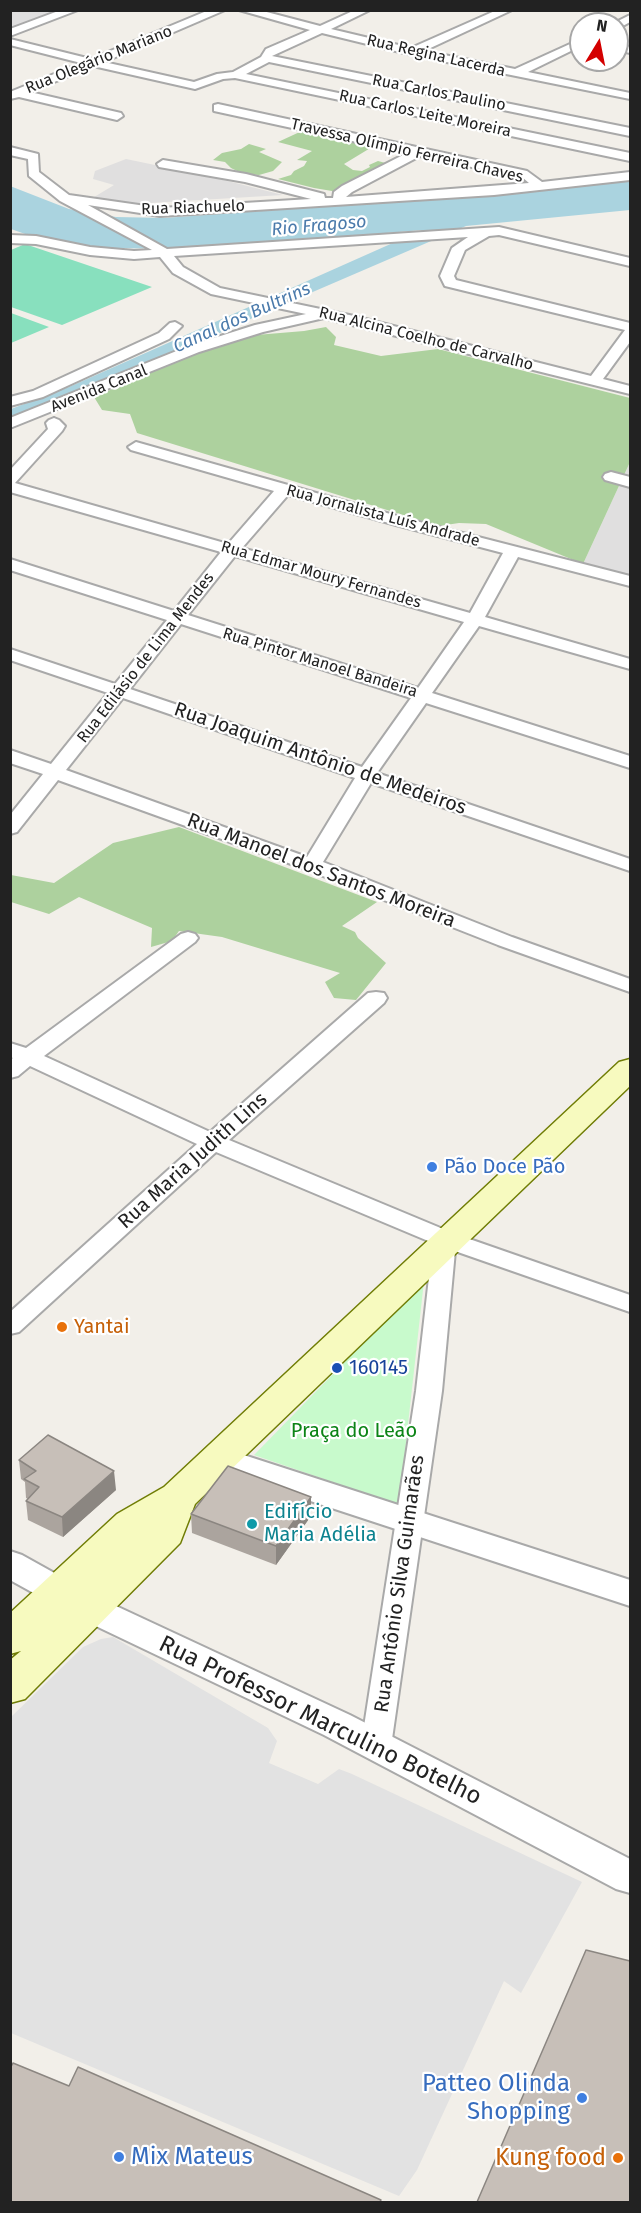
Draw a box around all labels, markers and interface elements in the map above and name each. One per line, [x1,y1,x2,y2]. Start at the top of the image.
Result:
north arrow [569,12,629,72]
text: N [595,15,609,36]
street label: Rua Olegário Mariano [23,22,175,98]
street label: Rua Regina Lacerda [365,31,507,81]
street label: Rua Carlos Paulino [371,71,507,115]
street label: Rua Carlos Leite Moreira [337,86,513,142]
street label: Travessa Olímpio Ferreira Chaves [289,115,525,187]
street label: Rua Riachuelo [141,197,245,219]
water label: Rio Fragoso [271,211,367,241]
water label: Canal dos Bultrins [170,278,314,358]
street label: Rua Alcina Coelho de Carvalho [317,303,535,375]
street label: Avenida Canal [48,361,150,417]
street label: Rua Jornalista Luís Andrade [284,481,482,551]
street label: Rua Edmar Moury Fernandes [219,537,423,613]
street label: Rua Edilásio de Lima Mendes [74,569,218,747]
street label: Rua Pintor Manoel Bandeira [220,624,420,702]
street label: Rua Joaquim Antônio de Medeiros [171,698,469,820]
street label: Rua Manoel dos Santos Moreira [183,809,459,933]
street label: Rua Maria Judith Lins [114,1088,272,1234]
place label: Pão Doce Pão [444,1155,565,1179]
marker: Pão Doce Pão [425,1160,439,1174]
place label: Yantai [74,1315,130,1339]
marker: Yantai [55,1320,69,1334]
place label: 160145 [349,1356,408,1380]
marker: 160145 [330,1361,344,1375]
park label: Praça do Leão [291,1419,417,1443]
street label: Rua Antônio Silva Guimarães [370,1454,430,1714]
place label: Edifício Maria Adélia [264,1500,377,1547]
marker: Edifício Maria Adélia [245,1517,259,1531]
street label: Rua Professor Marculino Botelho [154,1630,486,1812]
place label: Patteo Olinda Shopping [422,2070,570,2126]
marker: Patteo Olinda Shopping [575,2091,589,2105]
place label: Mix Mateus [131,2143,253,2171]
place label: Kung food [495,2144,606,2172]
marker: Mix Mateus [112,2150,126,2164]
marker: Kung food [611,2151,625,2165]

